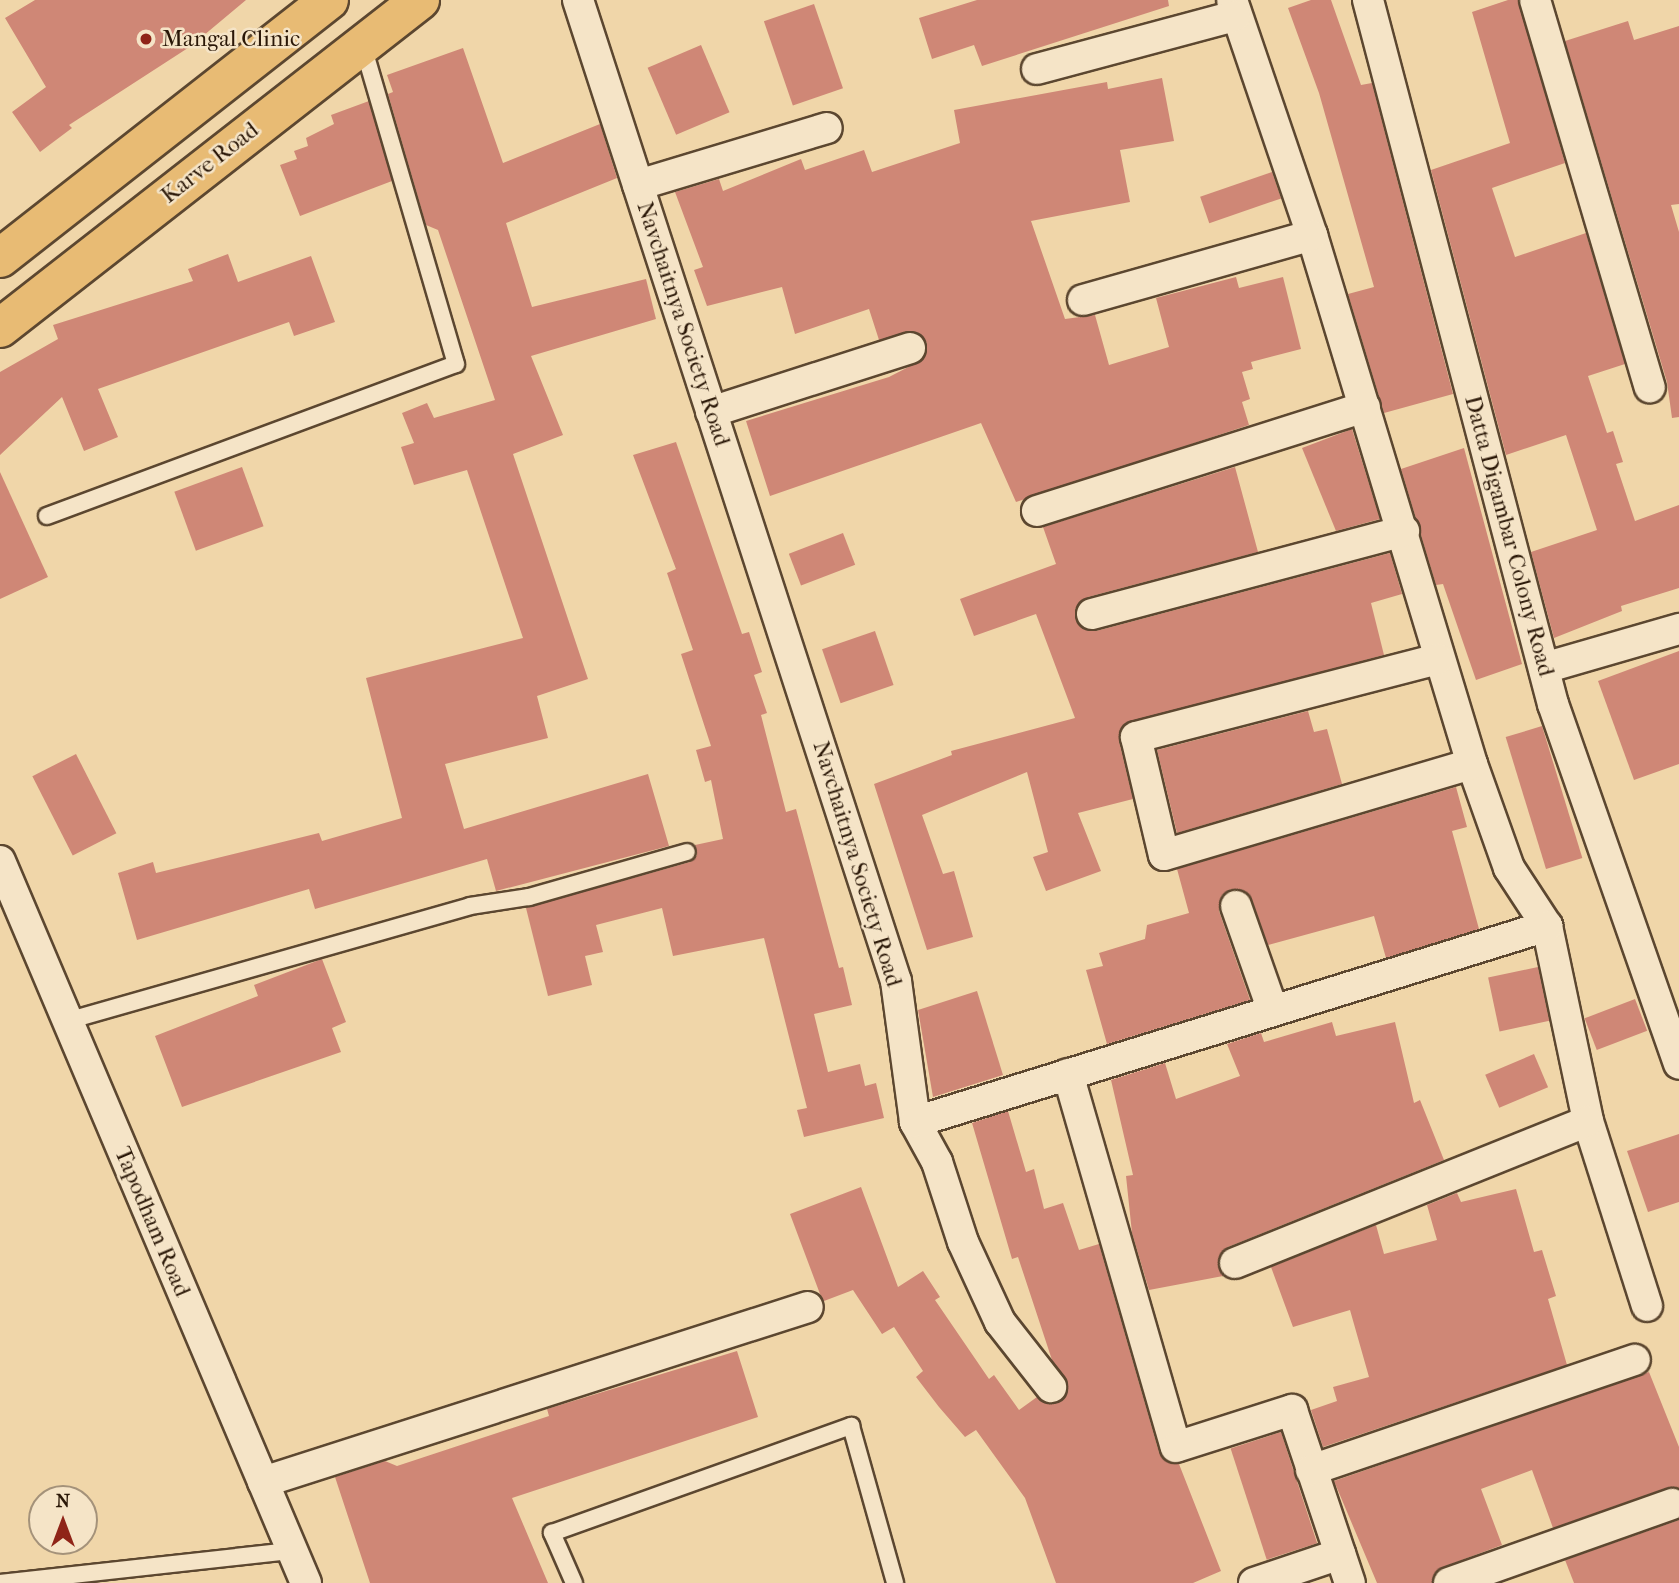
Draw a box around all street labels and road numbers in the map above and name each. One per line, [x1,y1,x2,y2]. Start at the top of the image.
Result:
street label: Karve Road [156,116,264,210]
street label: Navchaitnya Society Road [630,198,736,450]
street label: Datta Digambar Colony Road [1458,393,1560,679]
street label: Navchaitnya Society Road [806,738,908,990]
street label: Tapodham Road [108,1143,196,1301]

